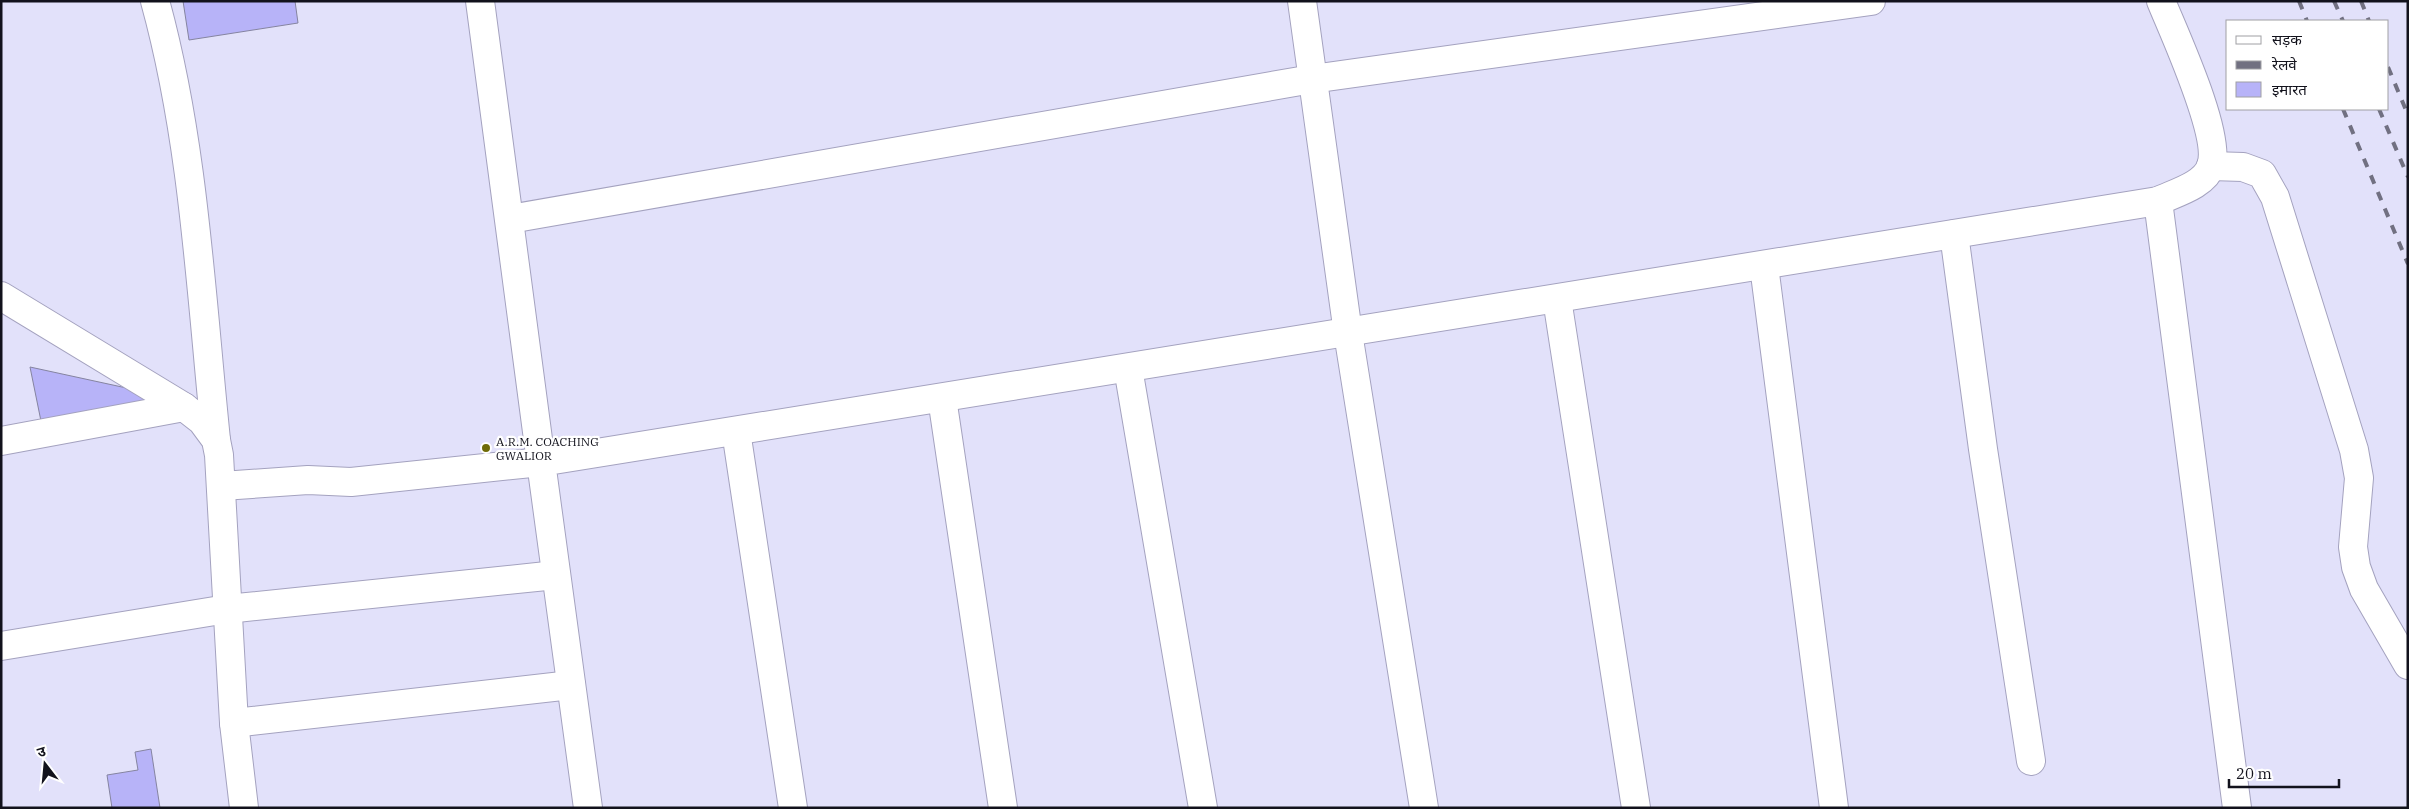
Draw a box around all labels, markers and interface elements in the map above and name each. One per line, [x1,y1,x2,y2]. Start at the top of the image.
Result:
legend [2226,20,2389,110]
text: सड़क [2272,30,2302,49]
text: रेलवे [2271,55,2297,74]
text: इमारत [2272,80,2307,99]
place label: A.R.M. COACHING GWALIOR [496,434,599,463]
marker: A.R.M. COACHING GWALIOR [480,442,492,454]
north arrow [20,739,70,789]
text: उ [35,742,49,761]
scale bar [2229,756,2339,788]
text: 20 m [2236,764,2272,783]

